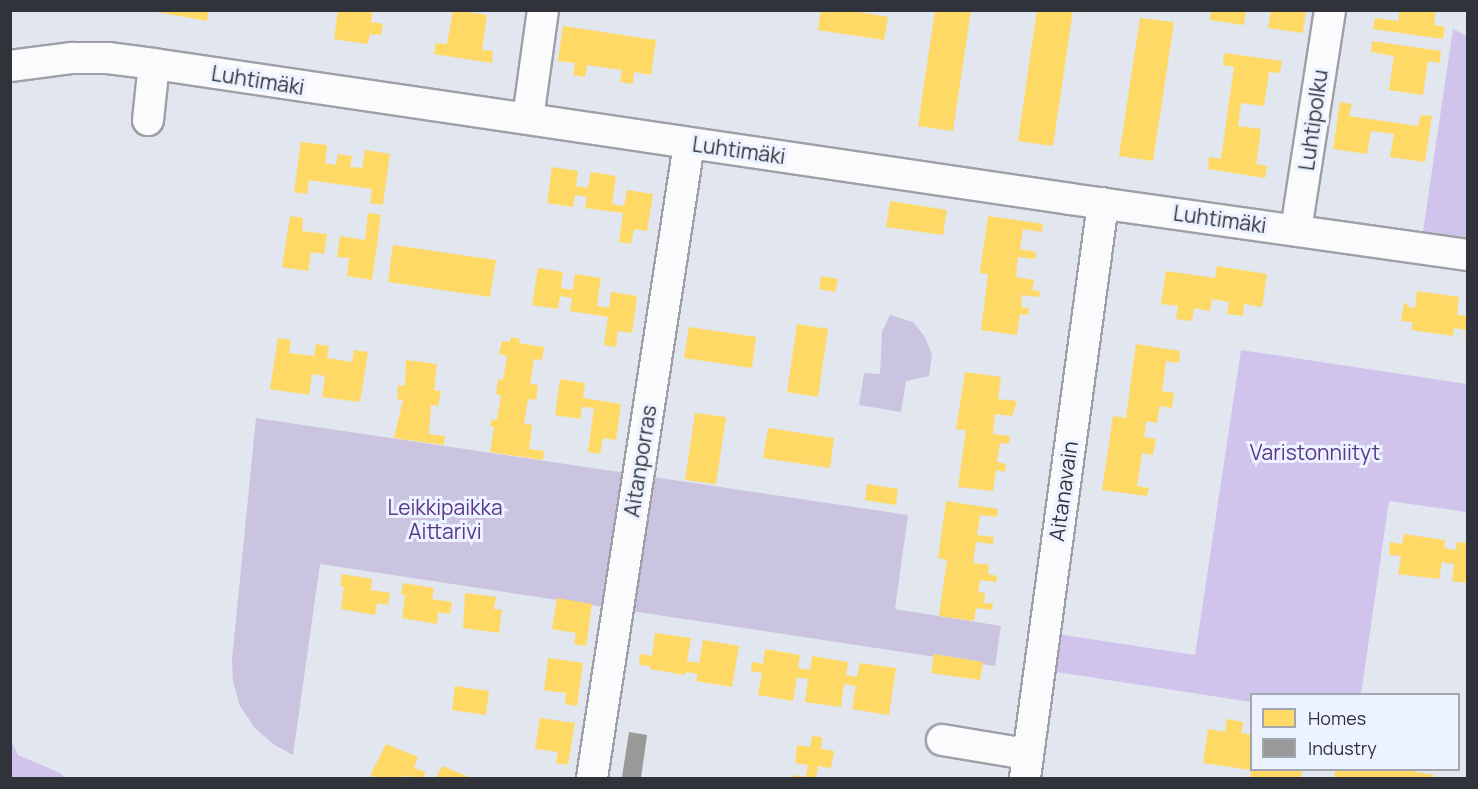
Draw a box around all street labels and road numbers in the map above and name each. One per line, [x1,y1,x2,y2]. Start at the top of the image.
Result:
street label: Luhtimäki [210,60,306,100]
street label: Luhtipolku [1293,68,1333,172]
street label: Luhtimäki [691,131,787,169]
street label: Luhtimäki [1172,200,1268,238]
street label: Aitanporras [619,403,661,519]
street label: Aitanavain [1043,439,1083,543]

